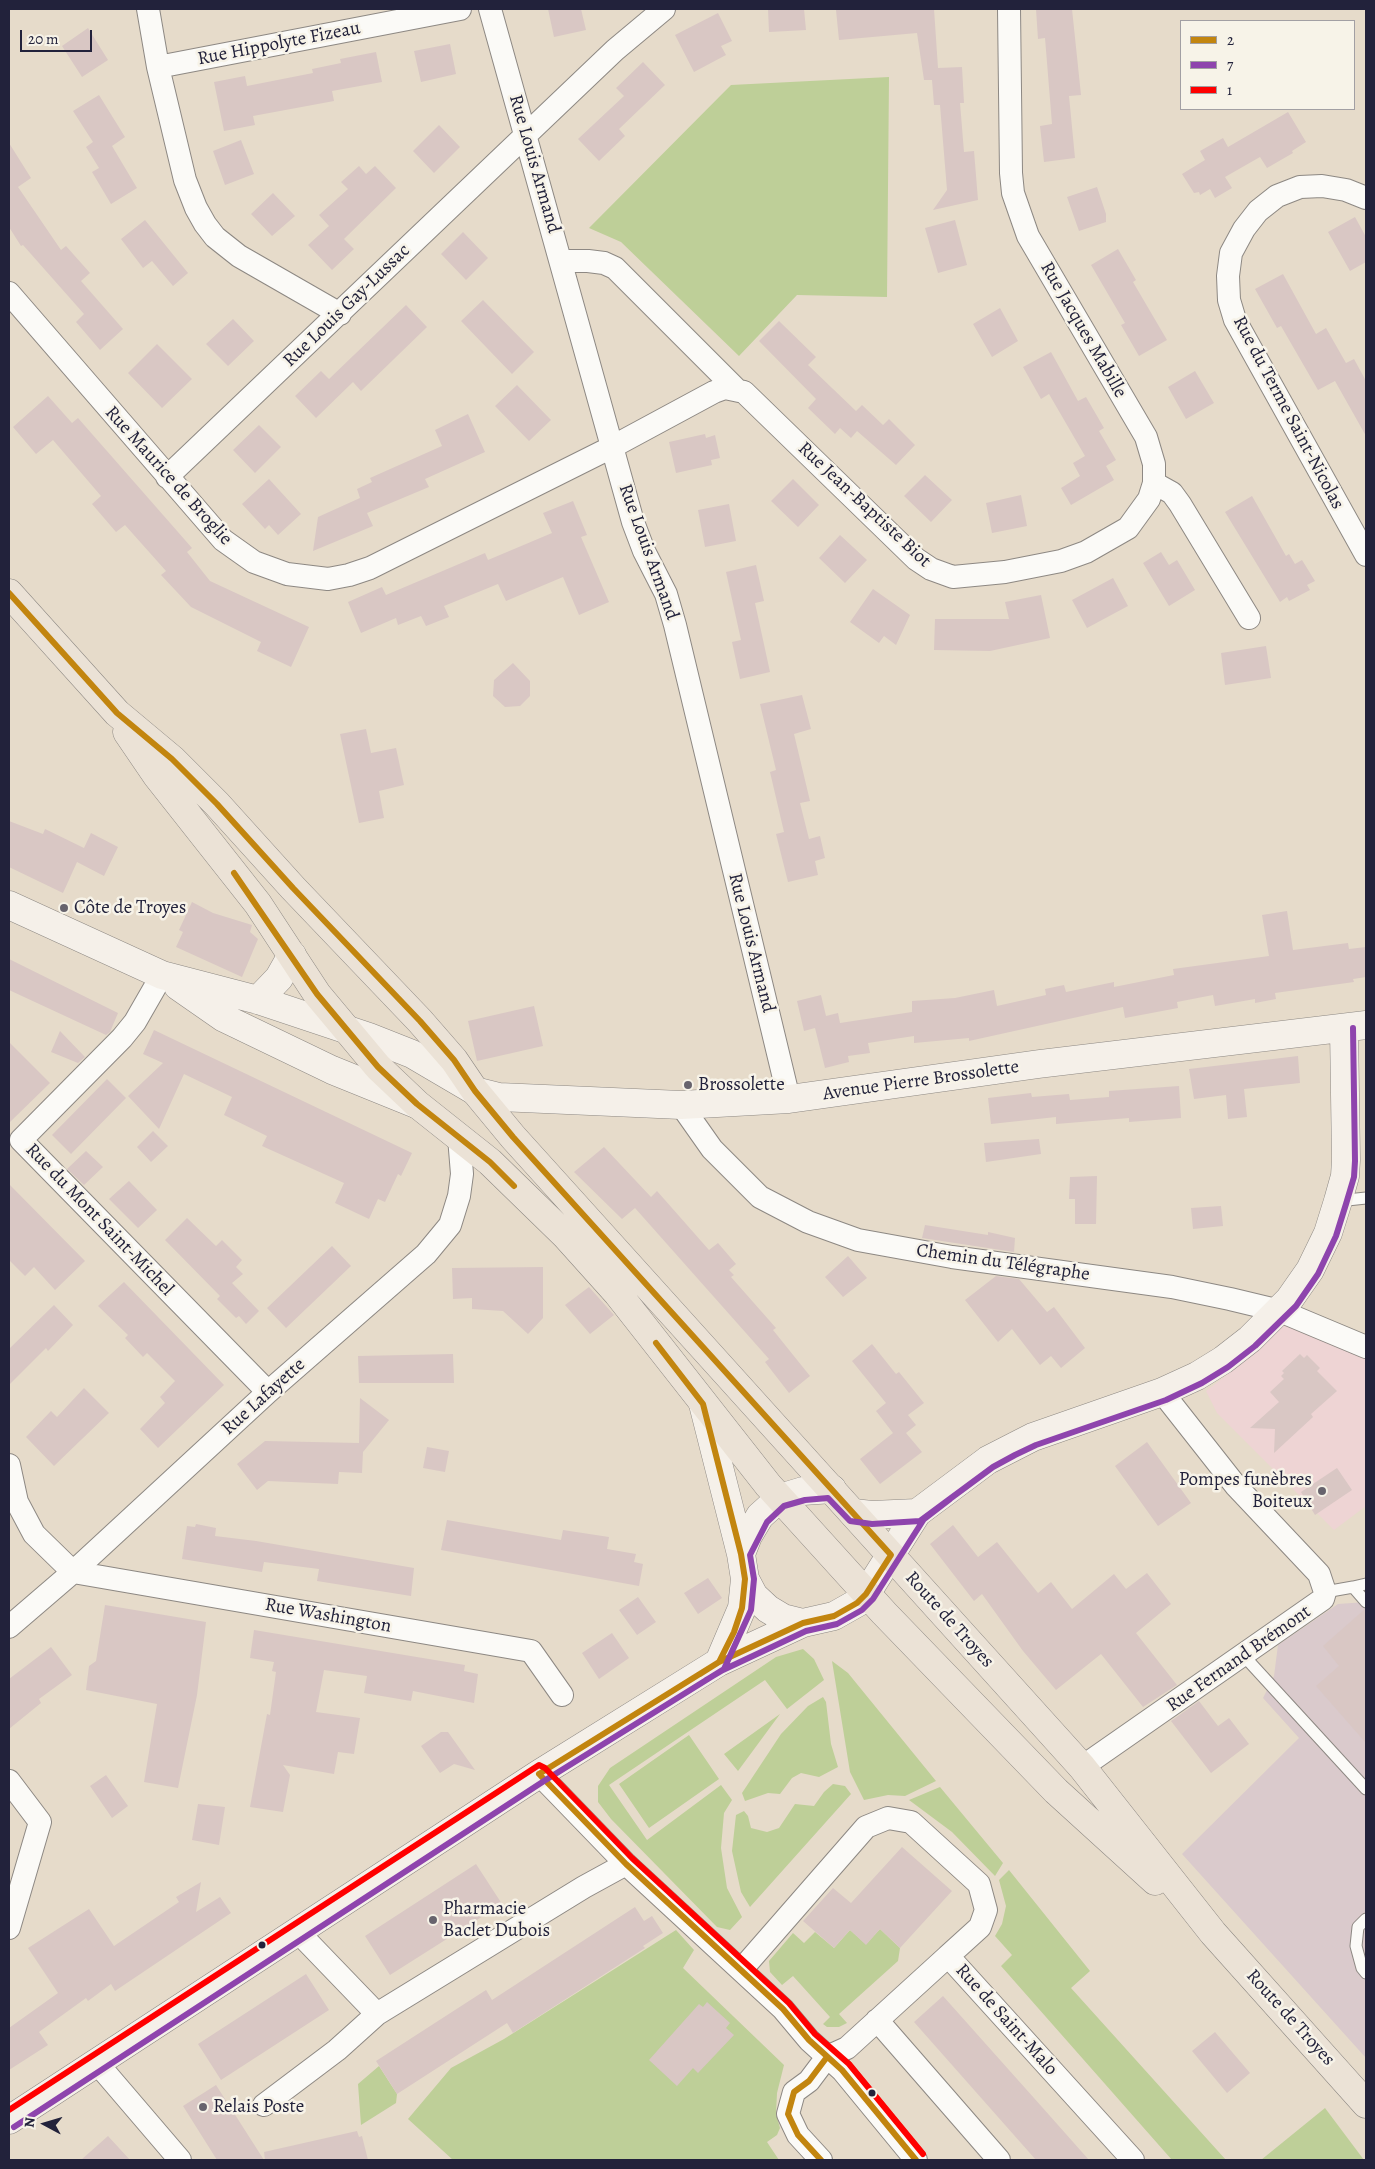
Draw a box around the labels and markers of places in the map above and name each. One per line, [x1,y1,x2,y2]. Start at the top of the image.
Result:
place label: Côte de Troyes [74,897,186,919]
marker: Côte de Troyes [58,902,70,914]
place label: Brossolette [698,1074,785,1096]
marker: Brossolette [682,1079,694,1091]
place label: Pompes funèbres Boiteux [1179,1469,1312,1513]
marker: Pompes funèbres Boiteux [1316,1485,1328,1497]
place label: Pharmacie Baclet Dubois [443,1898,550,1942]
marker: Pharmacie Baclet Dubois [427,1914,439,1926]
unlabelled marker [257,1940,267,1950]
unlabelled marker [867,2088,877,2098]
place label: Relais Poste [213,2096,304,2118]
marker: Relais Poste [197,2101,209,2113]

